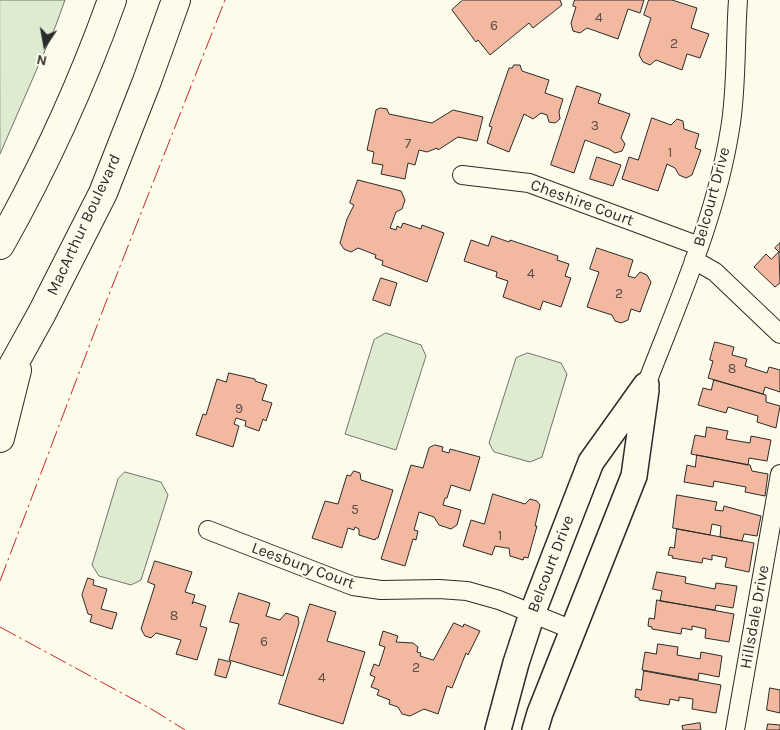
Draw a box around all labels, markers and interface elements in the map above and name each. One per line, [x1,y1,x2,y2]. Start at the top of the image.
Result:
house number: 4 [595,10,603,26]
house number: 6 [490,18,498,34]
north arrow [20,20,70,70]
house number: 2 [670,36,678,52]
text: N [35,51,48,70]
house number: 3 [591,118,599,134]
house number: 7 [405,136,411,152]
house number: 1 [668,145,672,161]
street label: Belcourt Drive [689,145,735,249]
street label: MacArthur Boulevard [43,151,125,299]
street label: Cheshire Court [528,175,636,231]
house number: 4 [527,266,535,282]
house number: 2 [615,286,623,302]
house number: 8 [728,361,736,377]
house number: 9 [235,401,243,417]
house number: 5 [351,502,359,518]
street label: Belcourt Drive [524,513,578,615]
house number: 1 [498,528,502,544]
street label: Leesbury Court [249,538,357,594]
street label: Hillsdale Drive [736,564,774,670]
house number: 8 [170,608,178,624]
house number: 6 [260,634,268,650]
house number: 2 [412,660,420,676]
house number: 4 [318,670,326,686]

